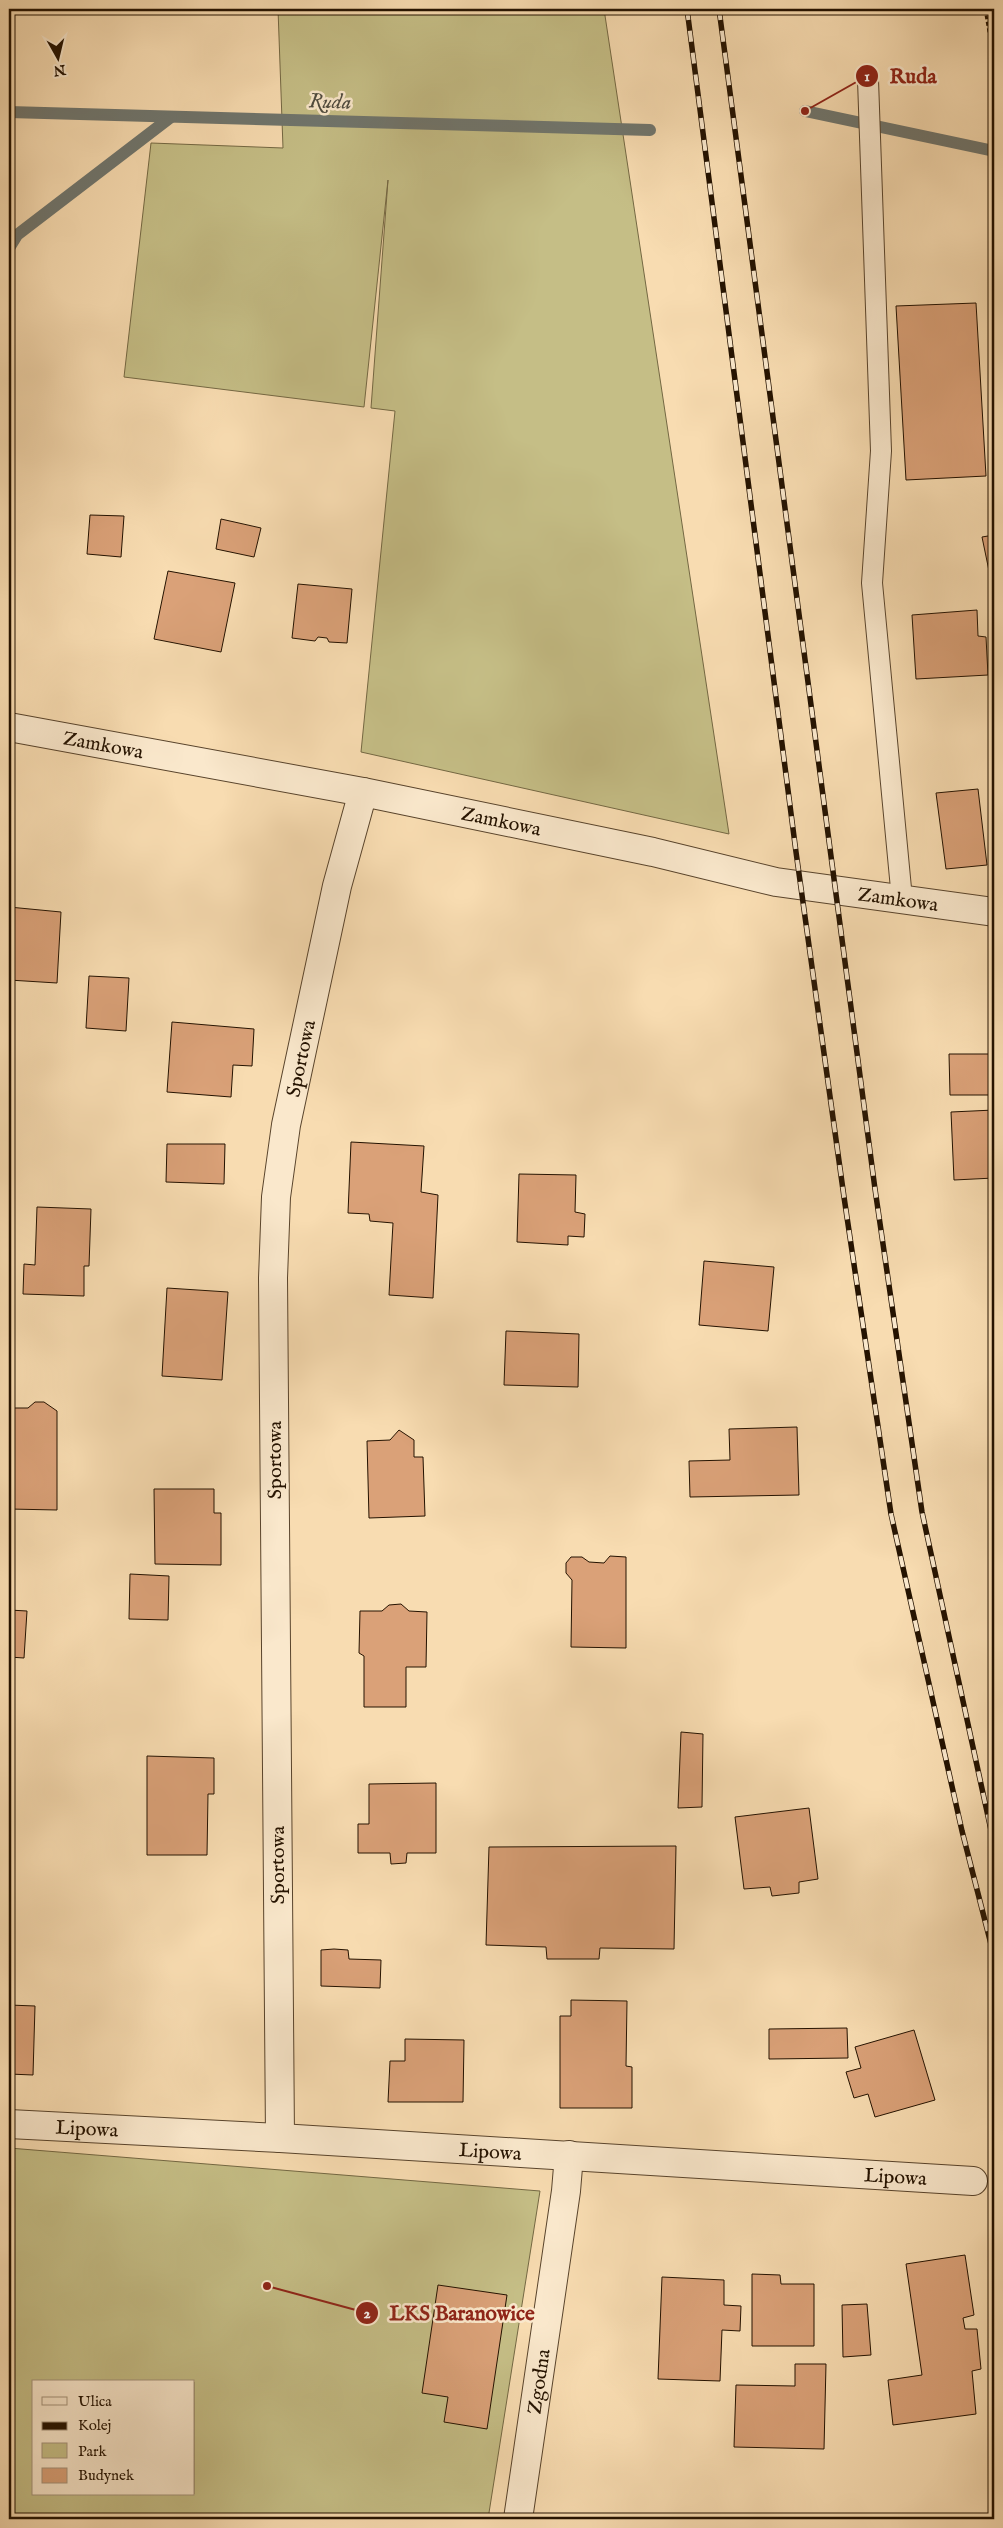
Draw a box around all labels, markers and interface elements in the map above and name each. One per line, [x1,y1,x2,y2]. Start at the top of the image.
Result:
north arrow [32,32,82,82]
callout: Ruda [855,58,947,94]
text: N [52,60,68,80]
text: Ruda [889,64,937,91]
text: 1 [864,67,870,86]
water label: Ruda [308,88,352,117]
street label: Zamkowa [61,726,146,765]
street label: Zamkowa [459,802,543,843]
street label: Zamkowa [856,882,940,918]
street label: Sportowa [281,1017,322,1100]
street label: Sportowa [263,1420,288,1499]
street label: Sportowa [266,1825,291,1904]
street label: Lipowa [55,2115,119,2144]
street label: Lipowa [458,2138,523,2167]
street label: Lipowa [863,2163,928,2192]
callout: LKS Baranowice [354,2295,545,2331]
text: LKS Baranowice [389,2301,535,2328]
text: 2 [363,2304,371,2323]
street label: Zgodna [522,2347,557,2416]
legend [32,2380,195,2496]
text: Ulica [78,2392,112,2411]
text: Kolej [78,2416,111,2435]
text: Park [78,2442,108,2461]
text: Budynek [78,2466,135,2485]

